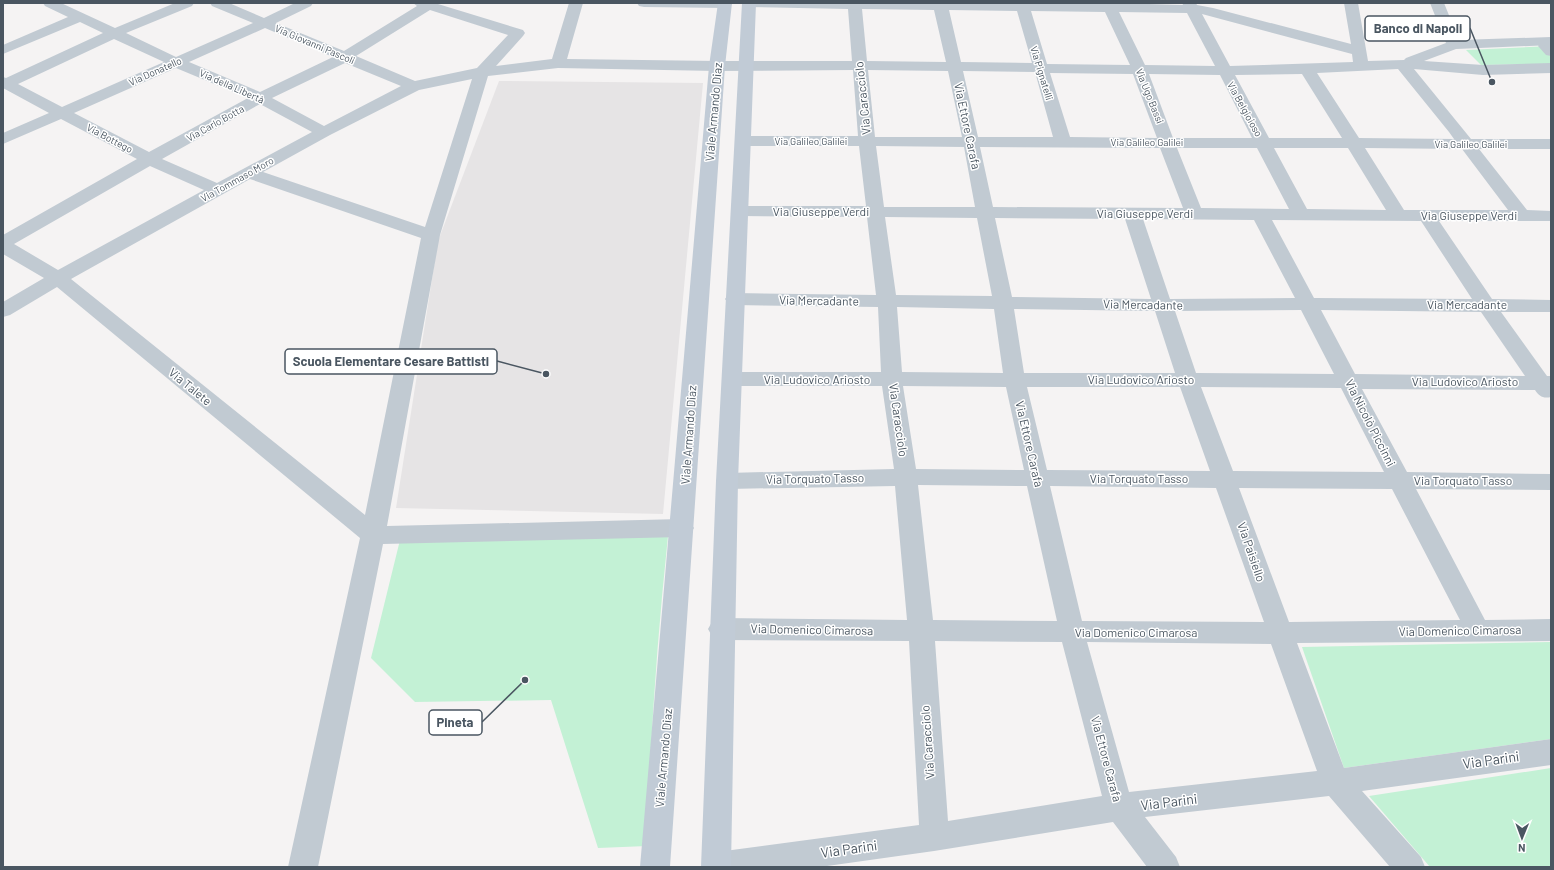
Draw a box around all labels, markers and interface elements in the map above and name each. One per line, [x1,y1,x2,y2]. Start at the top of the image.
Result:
callout: Banco di Napoli [1365,16,1470,41]
text: Banco di Napoli [1374,20,1462,36]
street label: Via Giovanni Pascoli [273,22,357,66]
street label: Via Pignatelli [1028,45,1056,101]
street label: Via Donatello [127,54,183,88]
street label: Via Caracciolo [851,61,873,136]
street label: Viale Armando Diaz [702,62,724,162]
street label: Via della Libertà [198,66,266,106]
street label: Via Ugo Bassi [1134,67,1166,125]
street label: Via Belgioioso [1225,79,1265,139]
street label: Via Ettore Carafa [952,81,984,170]
street label: Via Carlo Botta [184,102,246,144]
street label: Via Bottego [85,121,135,155]
street label: Via Galileo Galilei [775,135,847,147]
street label: Via Galileo Galilei [1111,136,1183,148]
street label: Via Galileo Galilei [1435,138,1507,150]
street label: Via Tommaso Moro [198,154,276,204]
street label: Via Giuseppe Verdi [773,204,869,218]
street label: Via Giuseppe Verdi [1097,206,1193,220]
street label: Via Giuseppe Verdi [1421,208,1517,222]
street label: Via Mercadante [779,292,859,308]
street label: Via Mercadante [1103,296,1183,312]
street label: Via Mercadante [1427,297,1507,311]
callout: Scuola Elementare Cesare Battisti [285,349,497,374]
text: Scuola Elementare Cesare Battisti [293,353,489,369]
street label: Via Talete [166,365,215,408]
street label: Via Ludovico Ariosto [764,372,870,386]
street label: Via Ludovico Ariosto [1088,372,1194,386]
street label: Via Ludovico Ariosto [1412,374,1518,388]
street label: Via Nicolò Piccinni [1343,377,1399,468]
street label: Via Caracciolo [887,382,911,457]
street label: Viale Armando Diaz [678,385,698,485]
street label: Via Ettore Carafa [1013,399,1047,488]
street label: Via Torquato Tasso [766,470,864,486]
street label: Via Torquato Tasso [1090,471,1188,485]
street label: Via Torquato Tasso [1414,473,1512,487]
street label: Via Paisiello [1235,520,1269,583]
street label: Via Domenico Cimarosa [751,621,873,637]
street label: Via Domenico Cimarosa [1399,622,1521,638]
street label: Via Domenico Cimarosa [1075,625,1197,639]
street label: Via Caracciolo [917,705,937,779]
street label: Viale Armando Diaz [652,708,674,808]
callout: Pineta [429,710,482,735]
text: Pineta [437,714,474,730]
street label: Via Ettore Carafa [1089,714,1125,803]
street label: Via Parini [1462,747,1520,772]
street label: Via Parini [1140,790,1198,813]
north arrow [1502,818,1542,858]
street label: Via Parini [820,836,878,861]
text: N [1518,842,1526,855]

